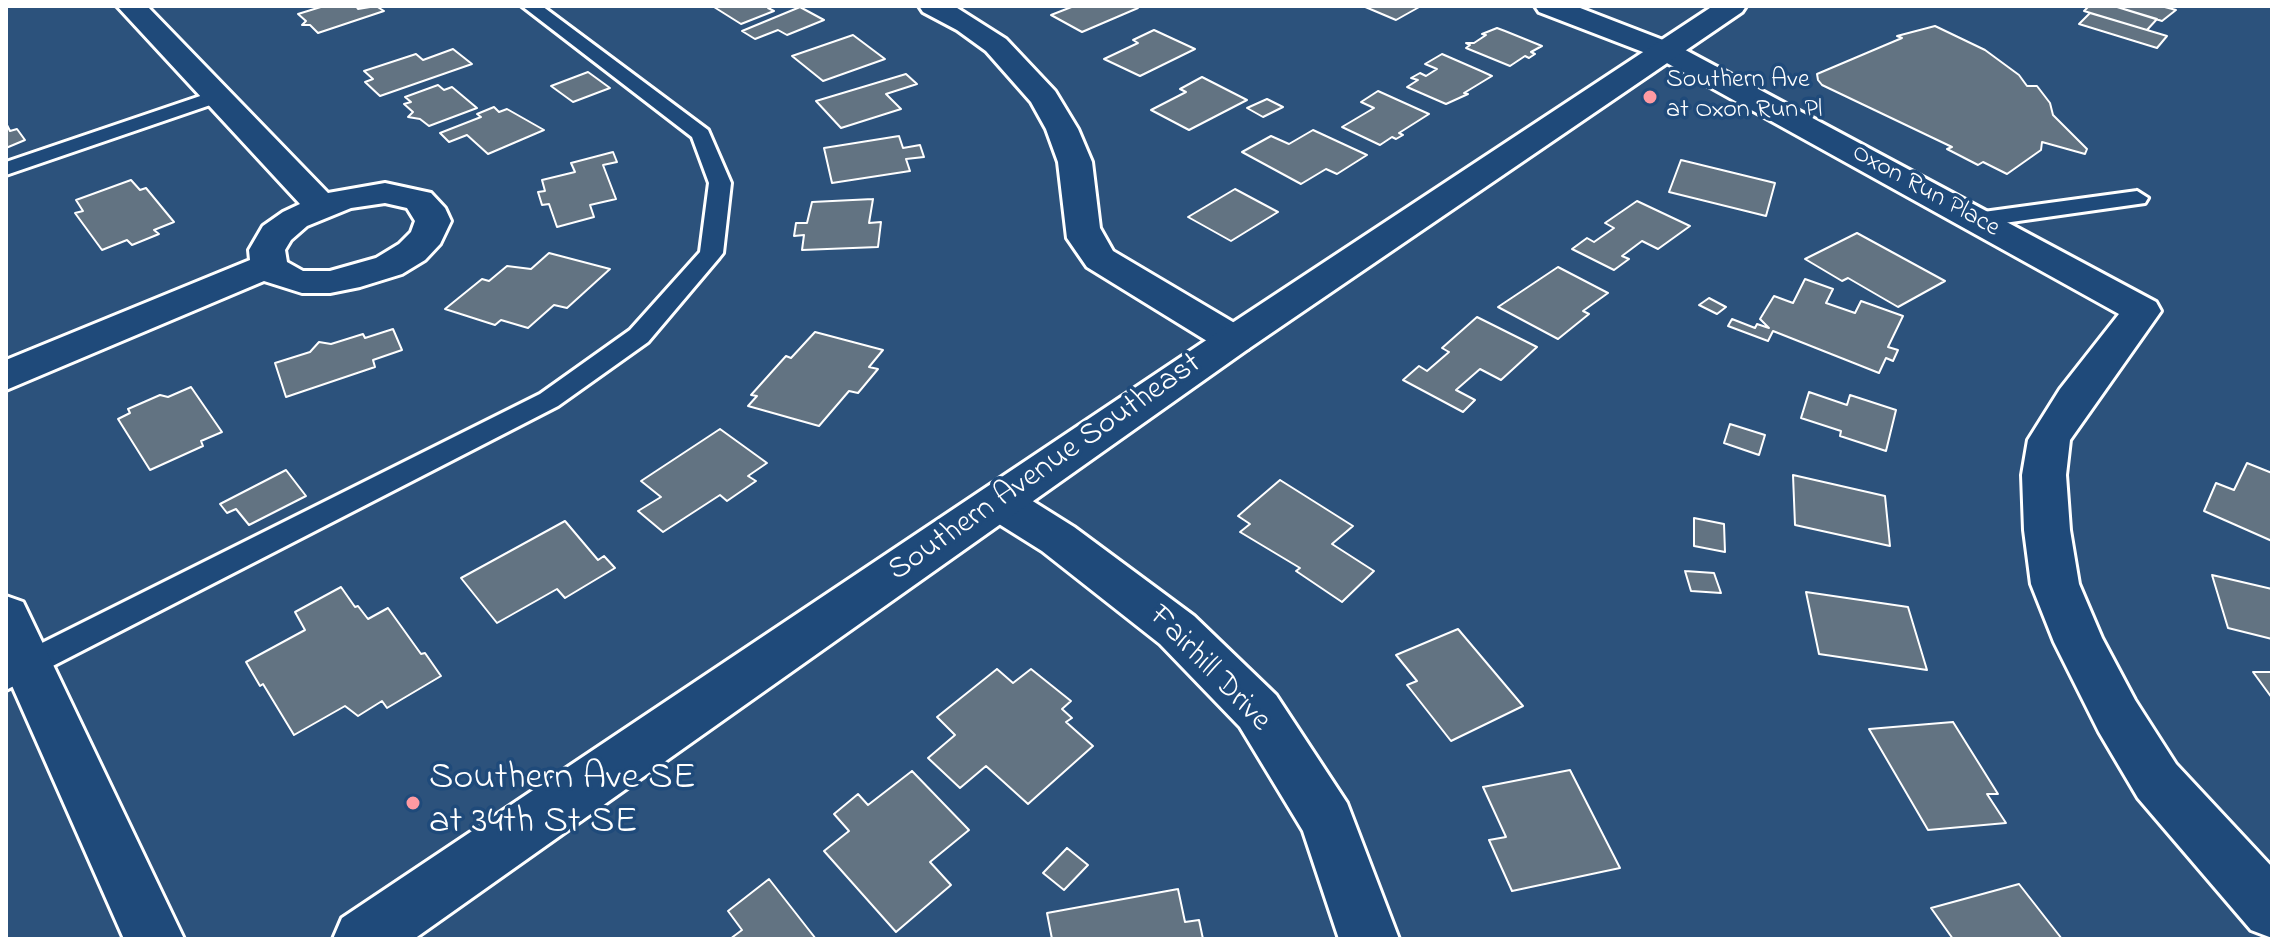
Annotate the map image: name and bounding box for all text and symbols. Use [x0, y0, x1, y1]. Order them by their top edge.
place label: Southern Ave at Oxon Run Pl [1666, 66, 1822, 128]
marker: Southern Ave at Oxon Run Pl [1641, 88, 1659, 106]
street label: Oxon Run Place [1846, 139, 2004, 245]
street label: Southern Avenue Southeast [882, 346, 1210, 592]
street label: Fairhill Drive [1139, 599, 1277, 741]
place label: Southern Ave SE at 34th St SE [429, 758, 696, 848]
marker: Southern Ave SE at 34th St SE [404, 794, 422, 812]

